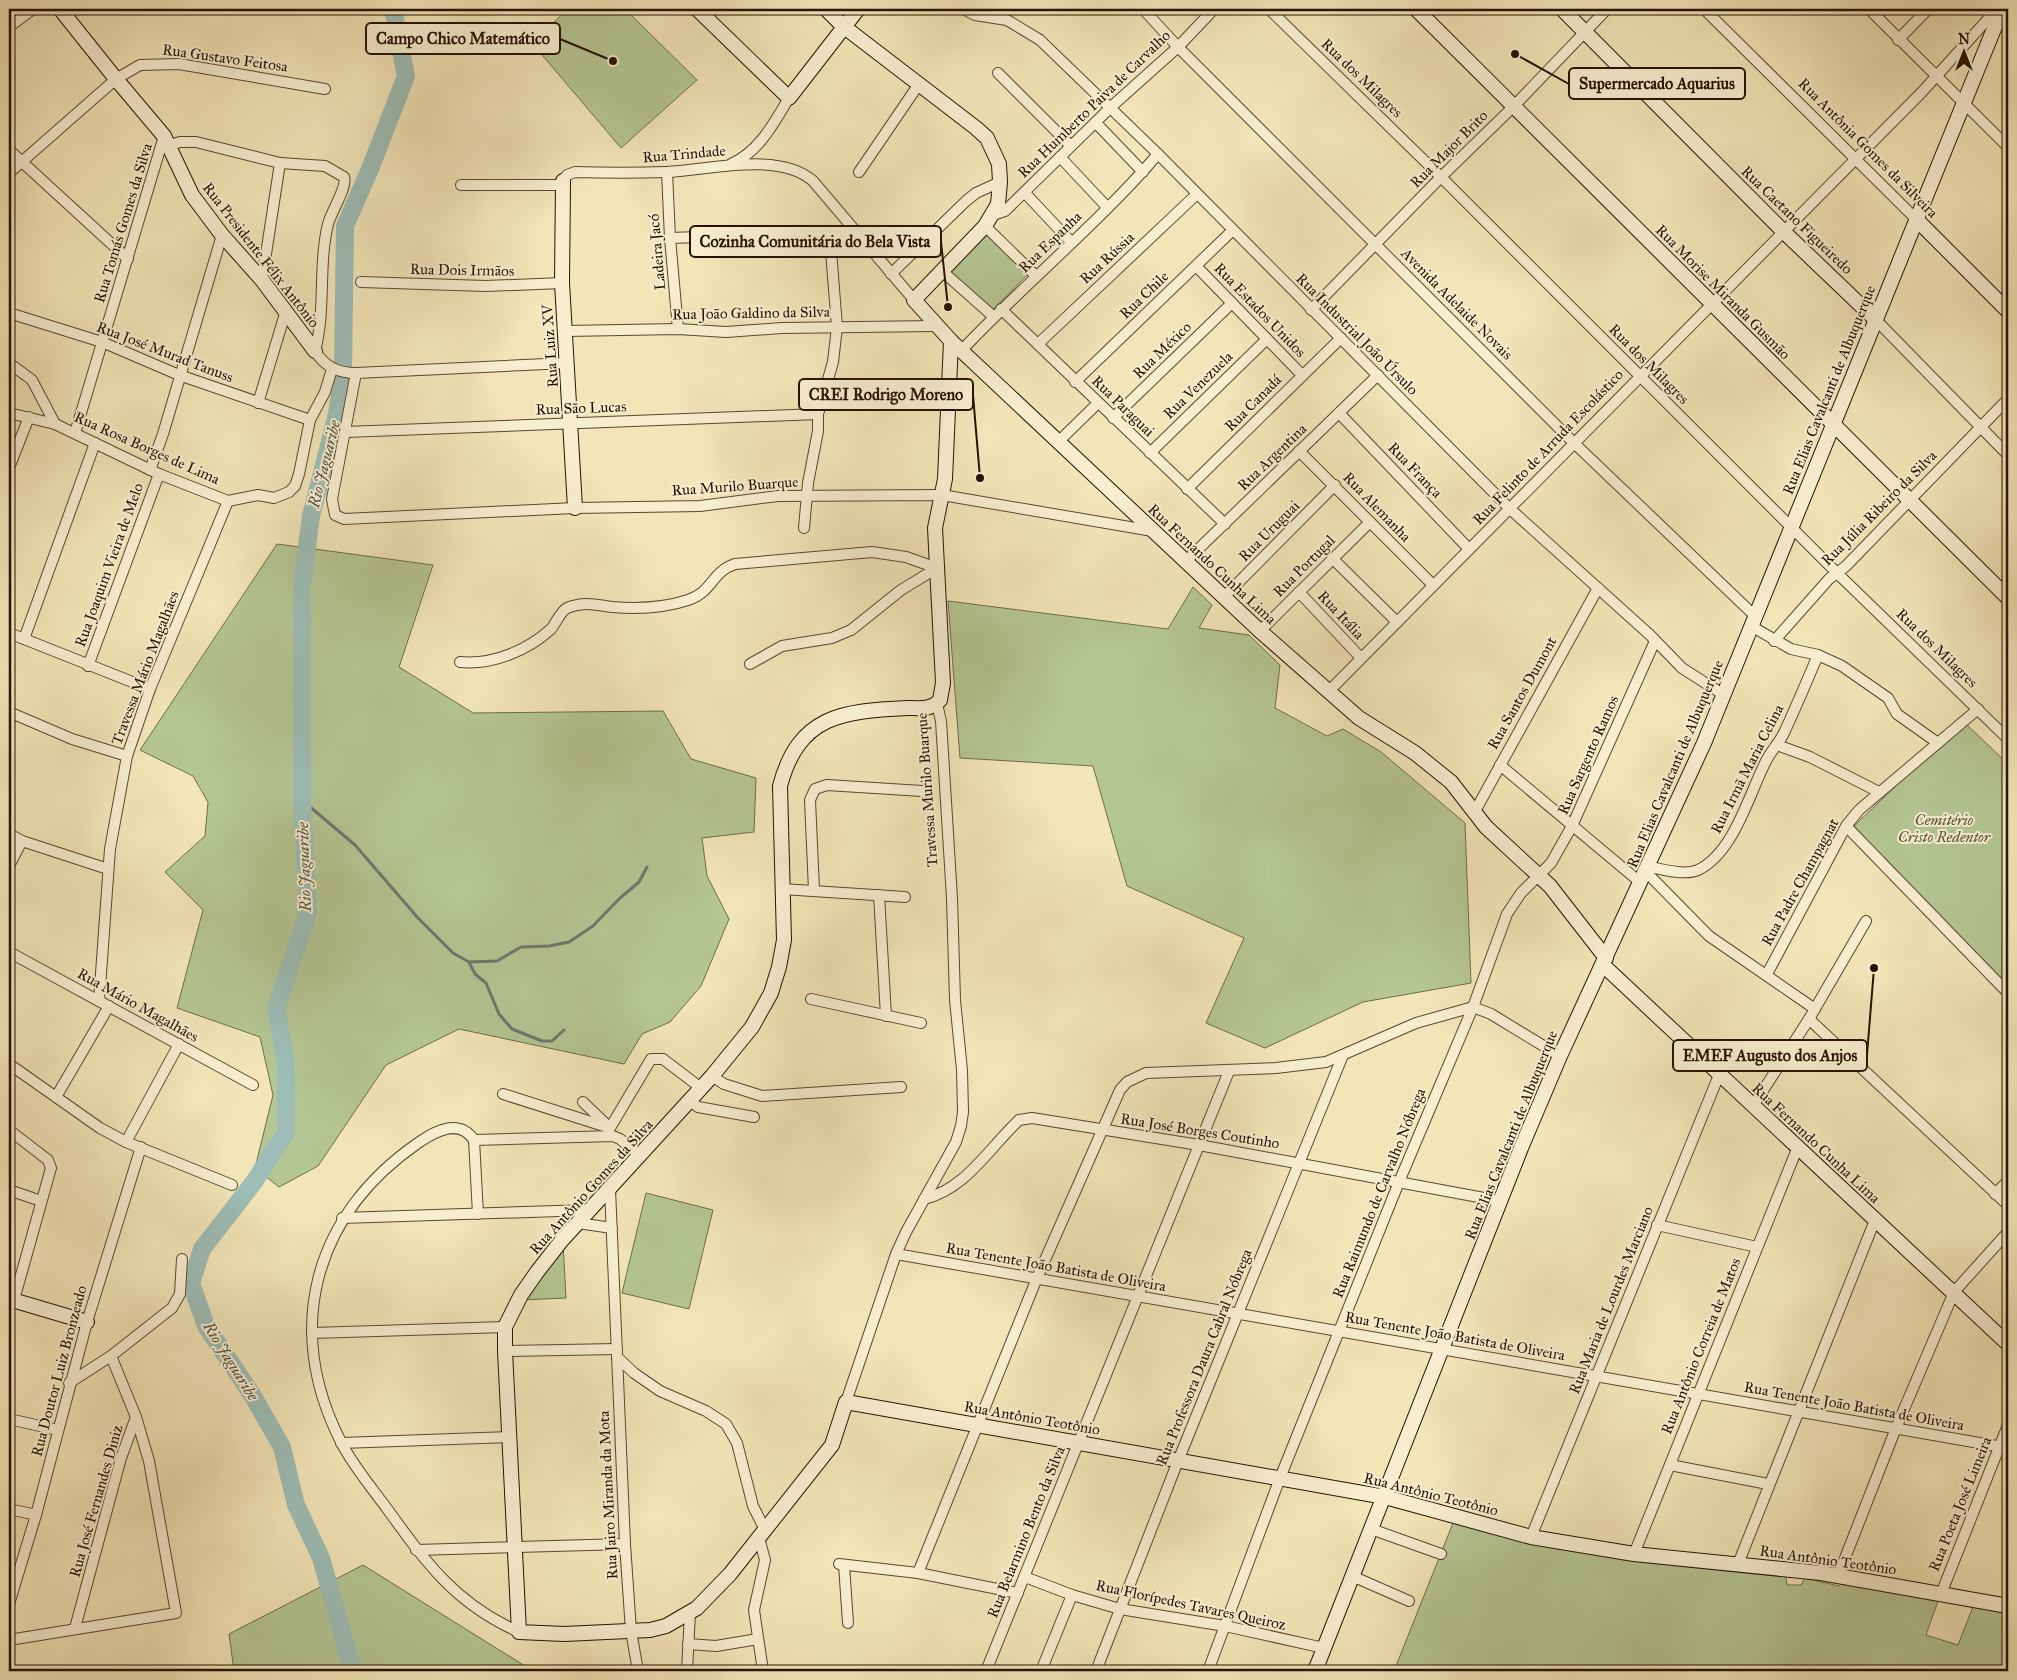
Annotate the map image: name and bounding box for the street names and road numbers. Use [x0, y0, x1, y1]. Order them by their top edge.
street label: Rua Humberto Paiva de Carvalho [1014, 26, 1174, 182]
street label: Rua dos Milagres [1318, 35, 1406, 121]
street label: Rua Gustavo Feitosa [161, 40, 290, 76]
street label: Rua Antônia Gomes da Silveira [1794, 74, 1942, 222]
street label: Rua Major Brito [1406, 106, 1492, 192]
street label: Rua Tomás Gomes da Silva [90, 141, 156, 305]
street label: Rua Trindade [642, 141, 726, 167]
street label: Rua Caetano Figueiredo [1738, 162, 1857, 278]
street label: Rua Presidente Félix Antônio [199, 179, 323, 331]
street label: Rua Espanha [1015, 207, 1086, 277]
street label: Ladeira Jacó [645, 213, 670, 291]
street label: Rua Morise Miranda Gusmão [1652, 221, 1794, 363]
street label: Rua Rússia [1076, 228, 1138, 288]
street label: Avenida Adelaide Novais [1397, 244, 1517, 364]
street label: Rua Estados Unidos [1210, 259, 1310, 361]
street label: Rua Dois Irmãos [410, 260, 514, 280]
street label: Rua Chile [1116, 267, 1172, 323]
street label: Rua Industrial João Úrsulo [1292, 269, 1423, 400]
street label: Rua Elias Cavalcanti de Albuquerque [1779, 283, 1880, 498]
street label: Rua Luiz XV [538, 303, 562, 388]
street label: Rua João Galdino da Silva [672, 303, 831, 324]
street label: Rua José Murad Tanuss [94, 318, 236, 387]
street label: Rua México [1129, 318, 1195, 382]
street label: Rua dos Milagres [1605, 320, 1693, 408]
street label: Rua Venezuela [1160, 347, 1237, 423]
street label: Rua Felinto de Arruda Escolástico [1469, 365, 1627, 528]
street label: Rua Canadá [1221, 370, 1286, 435]
street label: Rua Paraguai [1088, 372, 1158, 440]
street label: Rua São Lucas [535, 397, 627, 419]
street label: Rua Rosa Borges de Lima [71, 408, 223, 488]
street label: Rua Argentina [1234, 419, 1311, 494]
street label: Rua França [1384, 439, 1446, 502]
street label: Rua Júlia Ribeiro da Silva [1818, 446, 1941, 570]
street label: Rua Alemanha [1339, 468, 1415, 546]
street label: Rua Murilo Buarque [671, 473, 799, 500]
street label: Rua Joaquim Vieira de Melo [71, 480, 148, 650]
street label: Rua Uruguai [1235, 497, 1303, 565]
street label: Rua Fernando Cunha Lima [1144, 500, 1280, 629]
street label: Rua Portugal [1269, 531, 1339, 601]
street label: Rua Itália [1314, 587, 1369, 644]
street label: Travessa Mário Magalhães [107, 588, 183, 748]
street label: Rua dos Milagres [1893, 605, 1981, 691]
street label: Rua Santos Dumont [1484, 633, 1561, 753]
street label: Rua Elias Cavalcanti de Albuquerque [1623, 657, 1728, 871]
street label: Rua Sargento Ramos [1554, 693, 1622, 817]
street label: Rua Irmã Maria Celina [1707, 701, 1788, 837]
street label: Travessa Murilo Buarque [913, 712, 942, 868]
street label: Rua Padre Champagnat [1757, 814, 1843, 949]
street label: Rua Mário Magalhães [74, 964, 202, 1046]
street label: Rua Elias Cavalcanti de Albuquerque [1461, 1028, 1562, 1243]
street label: Rua Fernando Cunha Lima [1748, 1079, 1884, 1208]
street label: Rua Raimundo de Carvalho Nóbrega [1329, 1085, 1430, 1301]
street label: Rua José Borges Coutinho [1119, 1110, 1281, 1154]
street label: Rua Antônio Gomes da Silva [526, 1115, 657, 1258]
street label: Rua Maria de Lourdes Marciano [1565, 1203, 1657, 1396]
street label: Rua Tenente João Batista de Oliveira [944, 1239, 1168, 1296]
street label: Rua Professora Daura Cabral Nóbrega [1152, 1246, 1256, 1468]
street label: Rua Antônio Correia de Matos [1657, 1255, 1745, 1437]
street label: Rua Doutor Luiz Bronzeado [27, 1283, 91, 1459]
street label: Rua Tenente João Batista de Oliveira [1343, 1308, 1567, 1365]
street label: Rua Tenente João Batista de Oliveira [1742, 1378, 1966, 1435]
street label: Rua Antônio Teotônio [962, 1397, 1102, 1439]
street label: Rua Jairo Miranda da Mota [595, 1409, 622, 1580]
street label: Rua José Fernandes Diniz [66, 1423, 127, 1580]
street label: Rua Poeta José Limeira [1925, 1434, 1996, 1574]
street label: Rua Belarmino Bento da Silva [983, 1443, 1069, 1620]
street label: Rua Antônio Teotônio [1362, 1469, 1500, 1520]
street label: Rua Antônio Teotônio [1758, 1541, 1898, 1579]
street label: Rua Florípedes Tavares Queiroz [1094, 1576, 1288, 1634]

